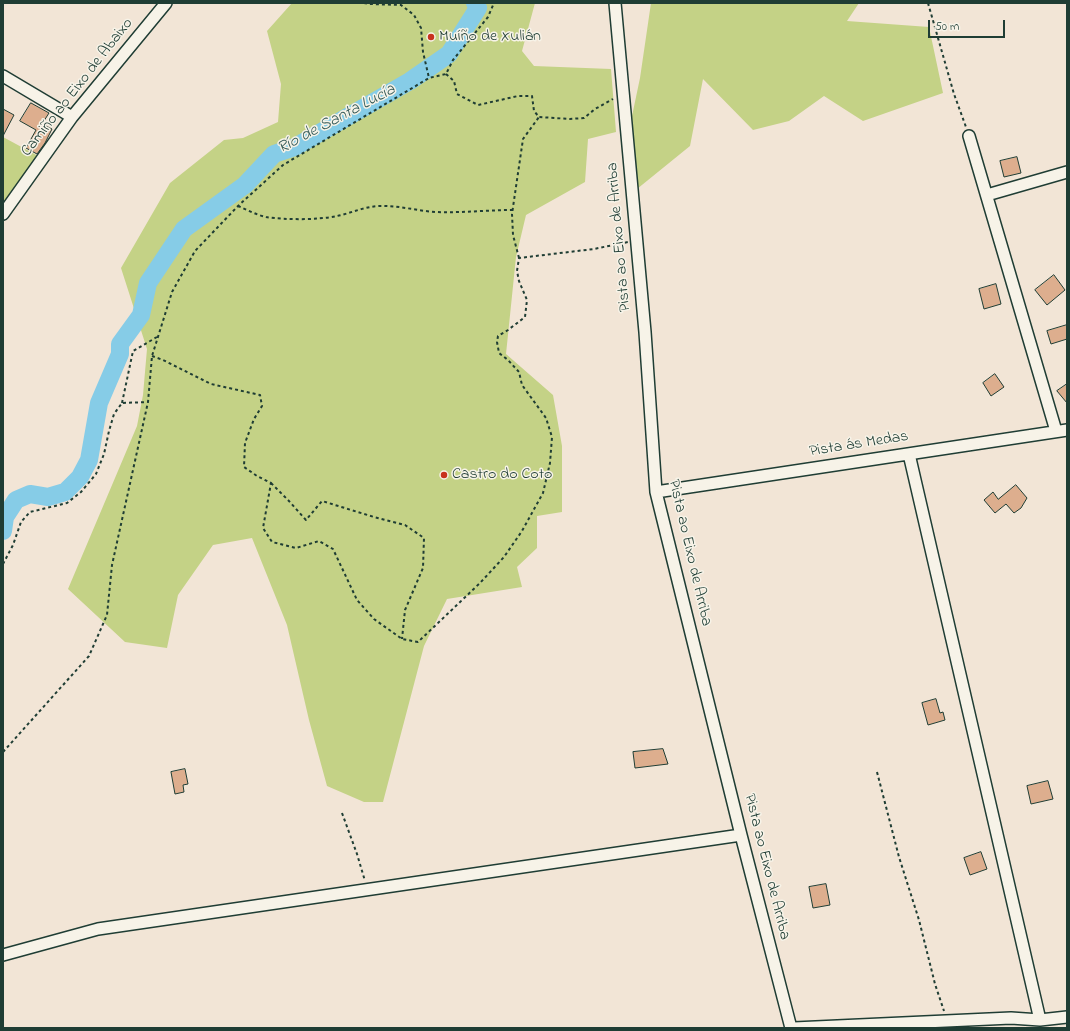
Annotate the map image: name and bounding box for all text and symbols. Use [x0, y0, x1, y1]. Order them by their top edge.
scale bar [930, 12, 1007, 38]
street label: Camiño ao Eixo de Abaixo [18, 15, 138, 161]
text: 50 m [935, 18, 959, 36]
place label: Muíño de Xulián [439, 27, 541, 47]
marker: Muíño de Xulián [426, 32, 436, 42]
water label: Río de Santa Lucía [275, 80, 399, 160]
street label: Pista ao Eixo de Arriba [604, 162, 636, 312]
street label: Pista ás Medas [808, 428, 910, 462]
place label: Castro do Coto [452, 465, 552, 485]
marker: Castro do Coto [439, 470, 449, 480]
street label: Pista ao Eixo de Arriba [663, 478, 715, 628]
street label: Pista ao Eixo de Arriba [739, 792, 793, 942]

